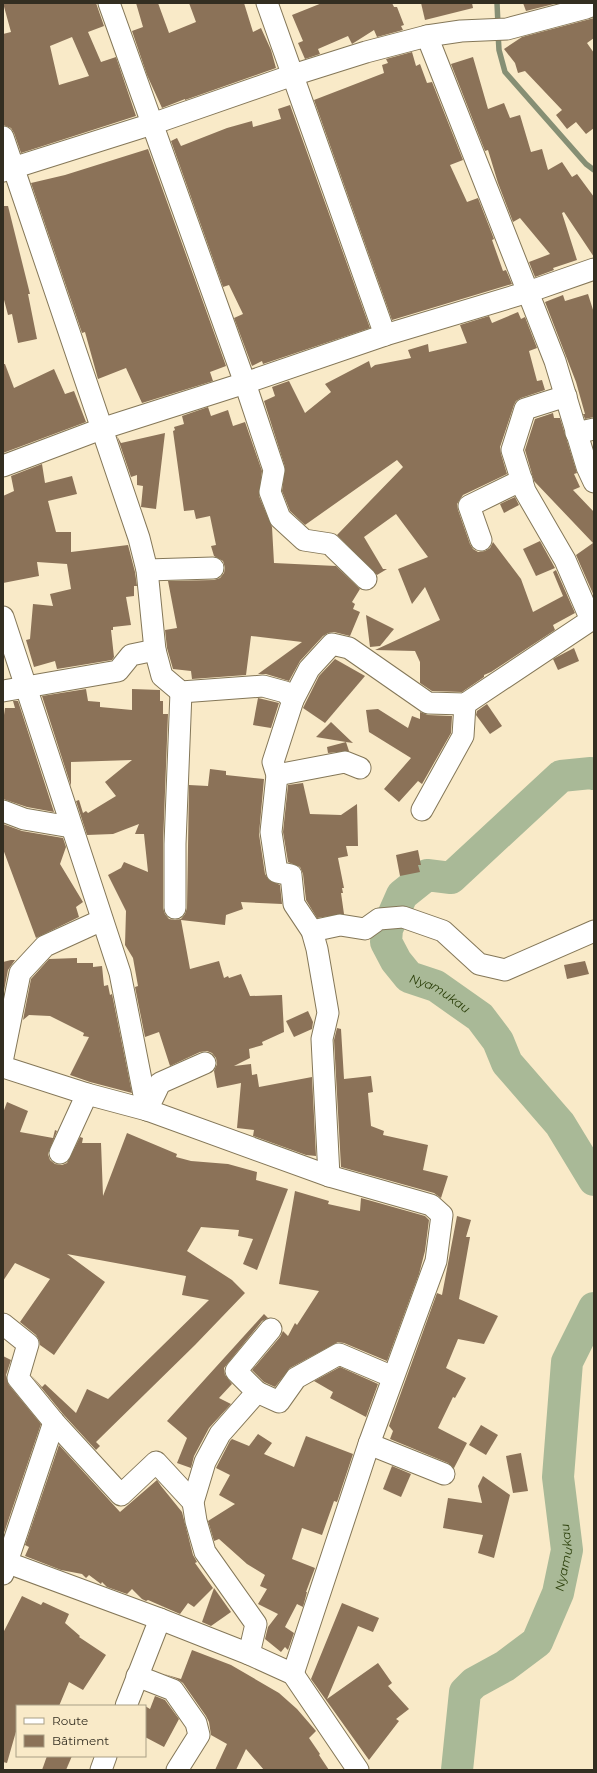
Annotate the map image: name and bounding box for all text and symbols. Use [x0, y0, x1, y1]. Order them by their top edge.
water label: Nyamukau [408, 970, 474, 1016]
water label: Nyamukau [551, 1523, 575, 1592]
legend [16, 1705, 146, 1757]
text: Route [52, 1713, 88, 1728]
text: Bâtiment [52, 1733, 109, 1748]

